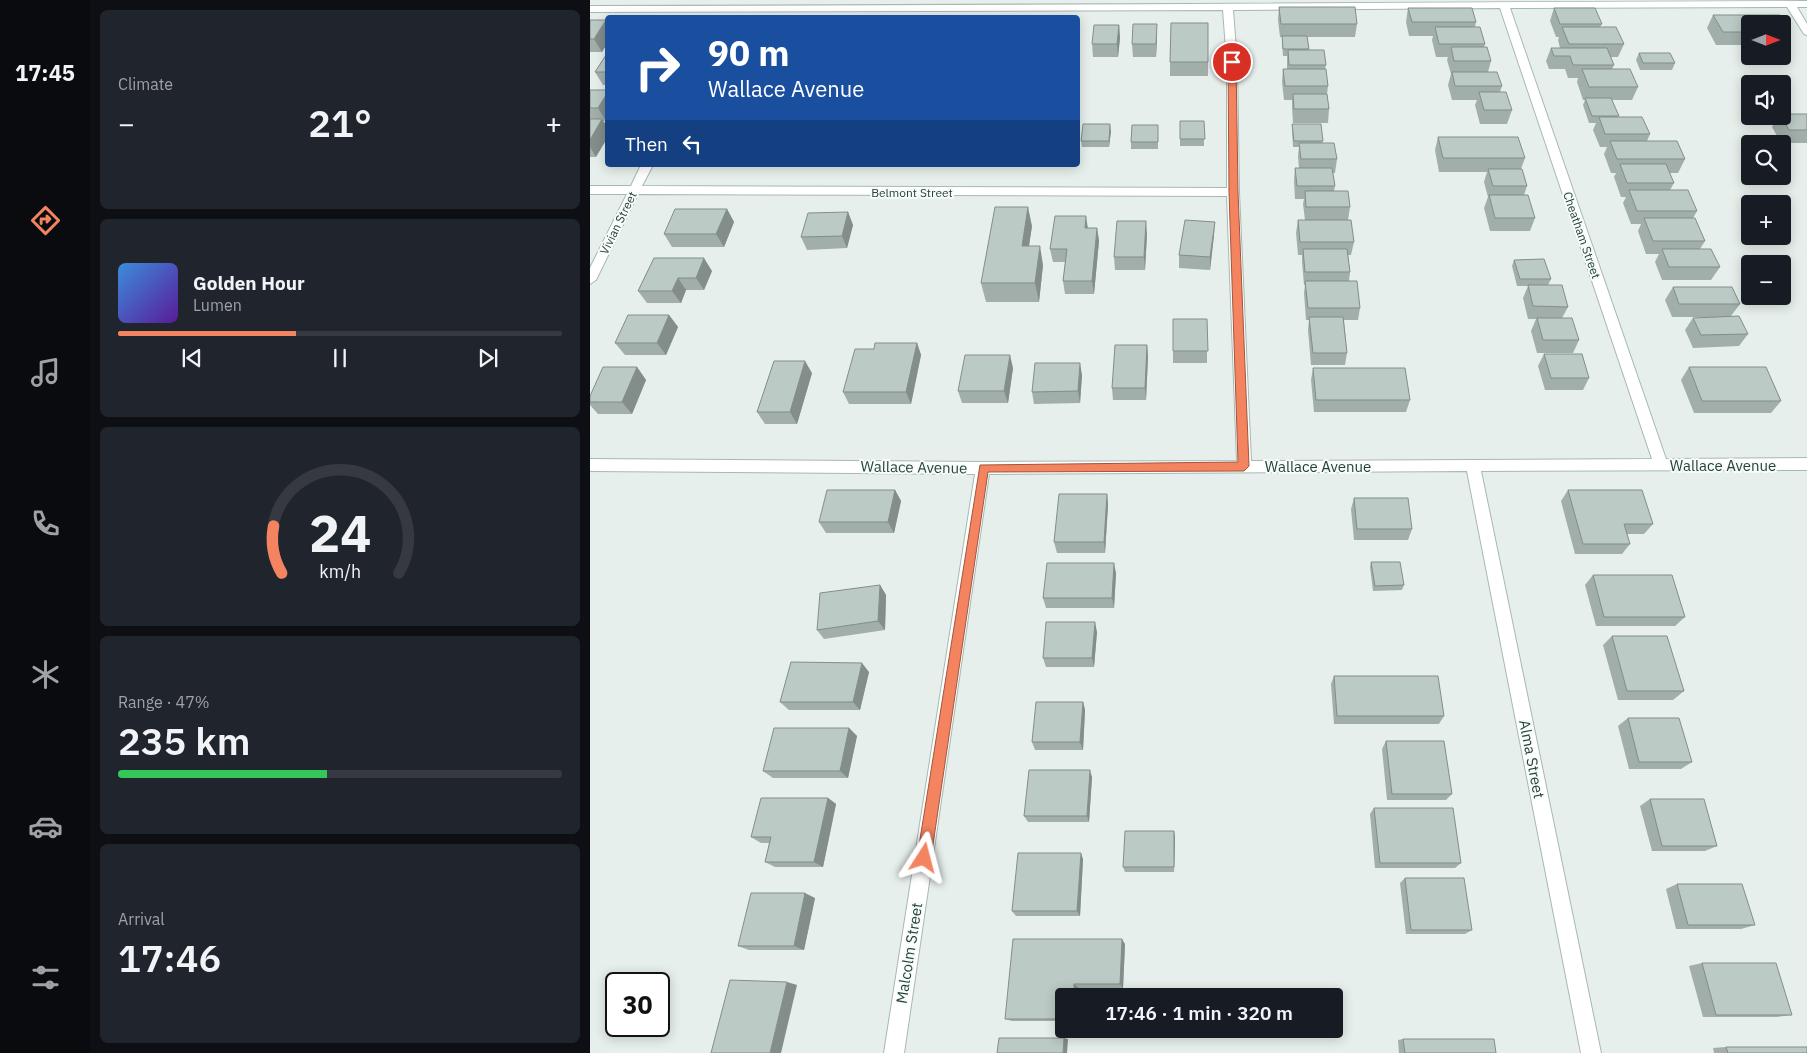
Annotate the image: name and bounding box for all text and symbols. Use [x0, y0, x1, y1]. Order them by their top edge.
north arrow [1741, 15, 1791, 65]
map controls [1741, 15, 1791, 305]
text: 90 m [708, 30, 790, 76]
icon: right [625, 35, 690, 100]
pin [1211, 41, 1253, 83]
icon: arrive [1218, 48, 1246, 76]
text: 17:45 [15, 58, 75, 87]
text: Climate [118, 74, 173, 94]
text: Wallace Avenue [708, 74, 864, 103]
button: sound [1741, 75, 1791, 125]
text: 21° [308, 98, 372, 147]
text: − [118, 105, 135, 142]
text: + [545, 105, 562, 142]
icon: left [678, 130, 706, 158]
text: Then [625, 132, 668, 156]
button: search [1741, 135, 1791, 185]
street label: Belmont Street [871, 185, 953, 200]
street label: Vivian Street [596, 189, 640, 257]
street label: Cheatham Street [1560, 190, 1604, 280]
button: + [1741, 195, 1791, 245]
icon: directions [28, 203, 63, 238]
button: − [1741, 255, 1791, 305]
text: Golden Hour [193, 271, 305, 295]
text: Lumen [193, 295, 242, 315]
icon: previous [178, 344, 206, 372]
icon: pause [326, 344, 354, 372]
icon: next [474, 344, 502, 372]
icon: music [28, 355, 63, 390]
street label: Wallace Avenue [1670, 456, 1776, 475]
street label: Wallace Avenue [861, 457, 967, 477]
street label: Wallace Avenue [1265, 457, 1371, 476]
text: 24 [309, 499, 371, 566]
icon: phone [28, 506, 63, 541]
text: km/h [319, 560, 361, 583]
icon: climate [28, 657, 63, 692]
text: Range · 47% [118, 692, 210, 712]
text: 235 km [118, 716, 250, 765]
street label: Alma Street [1515, 718, 1549, 800]
icon: car [28, 809, 63, 844]
position arrow [897, 831, 949, 883]
street label: Malcolm Street [892, 901, 926, 1005]
text: Arrival [118, 909, 165, 929]
text: 17:46 [118, 933, 221, 982]
icon: filters [28, 960, 63, 995]
speed limit sign: 30 [605, 972, 670, 1037]
text: 17:46 · 1 min · 320 m [1105, 1001, 1293, 1025]

